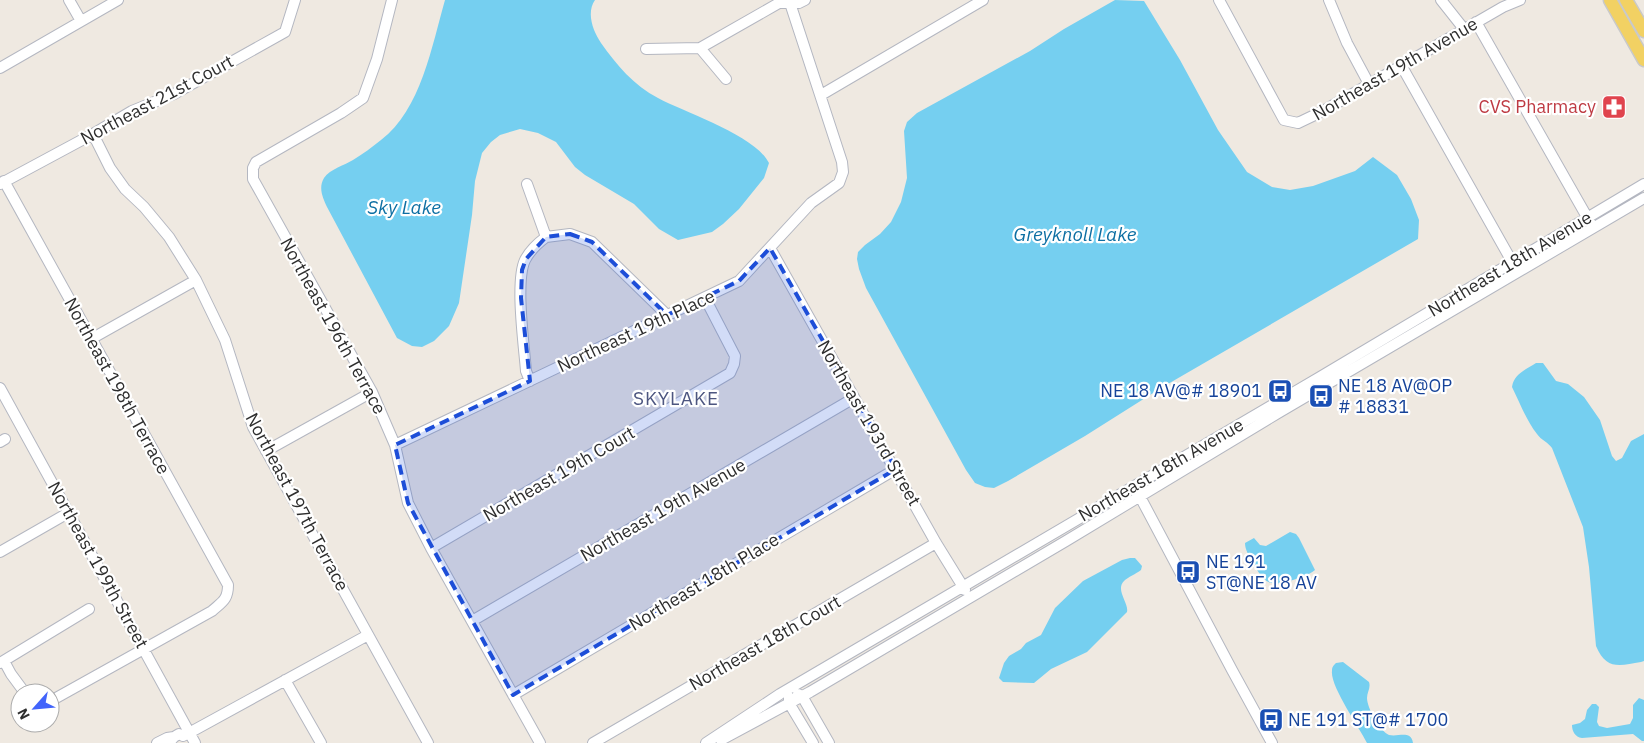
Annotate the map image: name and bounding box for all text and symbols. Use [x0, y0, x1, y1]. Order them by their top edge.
street label: Northeast 19th Avenue [1308, 12, 1482, 125]
street label: Northeast 21st Court [76, 49, 237, 150]
pharmacy icon: CVS Pharmacy [1601, 94, 1627, 120]
place label: CVS Pharmacy [1479, 95, 1596, 118]
water label: Sky Lake [367, 195, 441, 219]
street label: Northeast 18th Avenue [1424, 205, 1596, 322]
water label: Greyknoll Lake [1014, 222, 1137, 246]
street label: Northeast 196th Terrace [275, 233, 392, 418]
street label: Northeast 19th Place [553, 284, 718, 377]
street label: Northeast 198th Terrace [59, 293, 176, 478]
street label: Northeast 193rd Street [813, 336, 926, 510]
place label: NE 18 AV@OP # 18831 [1338, 374, 1452, 418]
bus stop icon: NE 18 AV@# 18901 [1267, 378, 1293, 404]
place label: NE 18 AV@# 18901 [1100, 379, 1262, 402]
bus stop icon: NE 18 AV@OP # 18831 [1308, 383, 1334, 409]
district label: SKYLAKE [633, 386, 719, 410]
street label: Northeast 197th Terrace [241, 409, 354, 595]
street label: Northeast 18th Avenue [1074, 413, 1248, 526]
street label: Northeast 19th Court [479, 421, 639, 526]
street label: Northeast 19th Avenue [576, 453, 750, 566]
street label: Northeast 199th Street [43, 477, 154, 652]
street label: Northeast 18th Place [624, 528, 783, 636]
place label: NE 191 ST@NE 18 AV [1206, 550, 1317, 594]
bus stop icon: NE 191 ST@NE 18 AV [1175, 559, 1201, 585]
street label: Northeast 18th Court [685, 590, 845, 695]
north arrow [10, 683, 60, 733]
text: N [13, 705, 34, 723]
bus stop icon: NE 191 ST@# 1700 [1258, 707, 1284, 733]
place label: NE 191 ST@# 1700 [1288, 708, 1448, 731]

